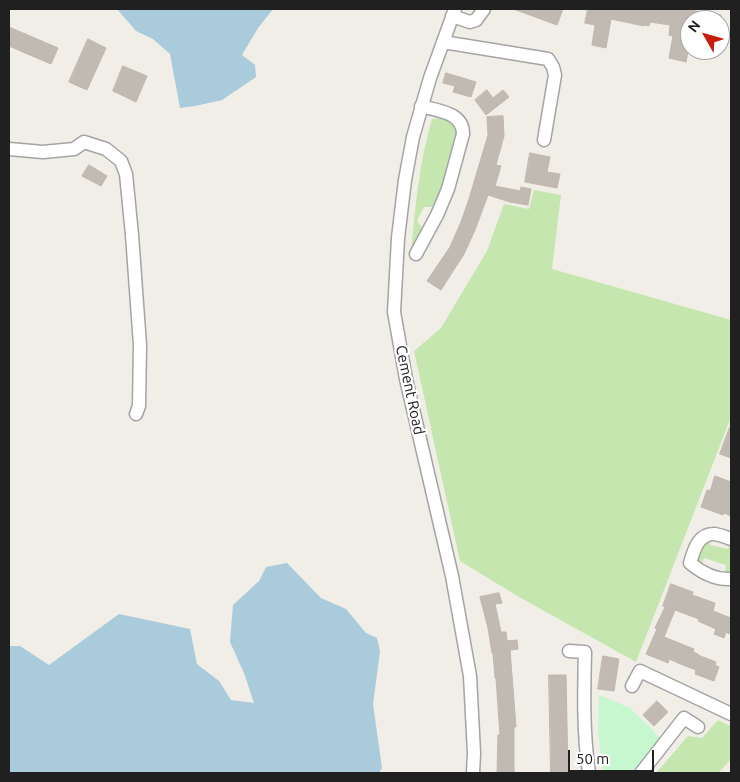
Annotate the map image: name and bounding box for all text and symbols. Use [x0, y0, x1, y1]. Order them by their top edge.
north arrow [680, 10, 730, 60]
text: N [684, 17, 703, 35]
street label: Cement Road [392, 344, 428, 436]
scale bar [570, 740, 656, 772]
text: 50 m [576, 750, 609, 767]

